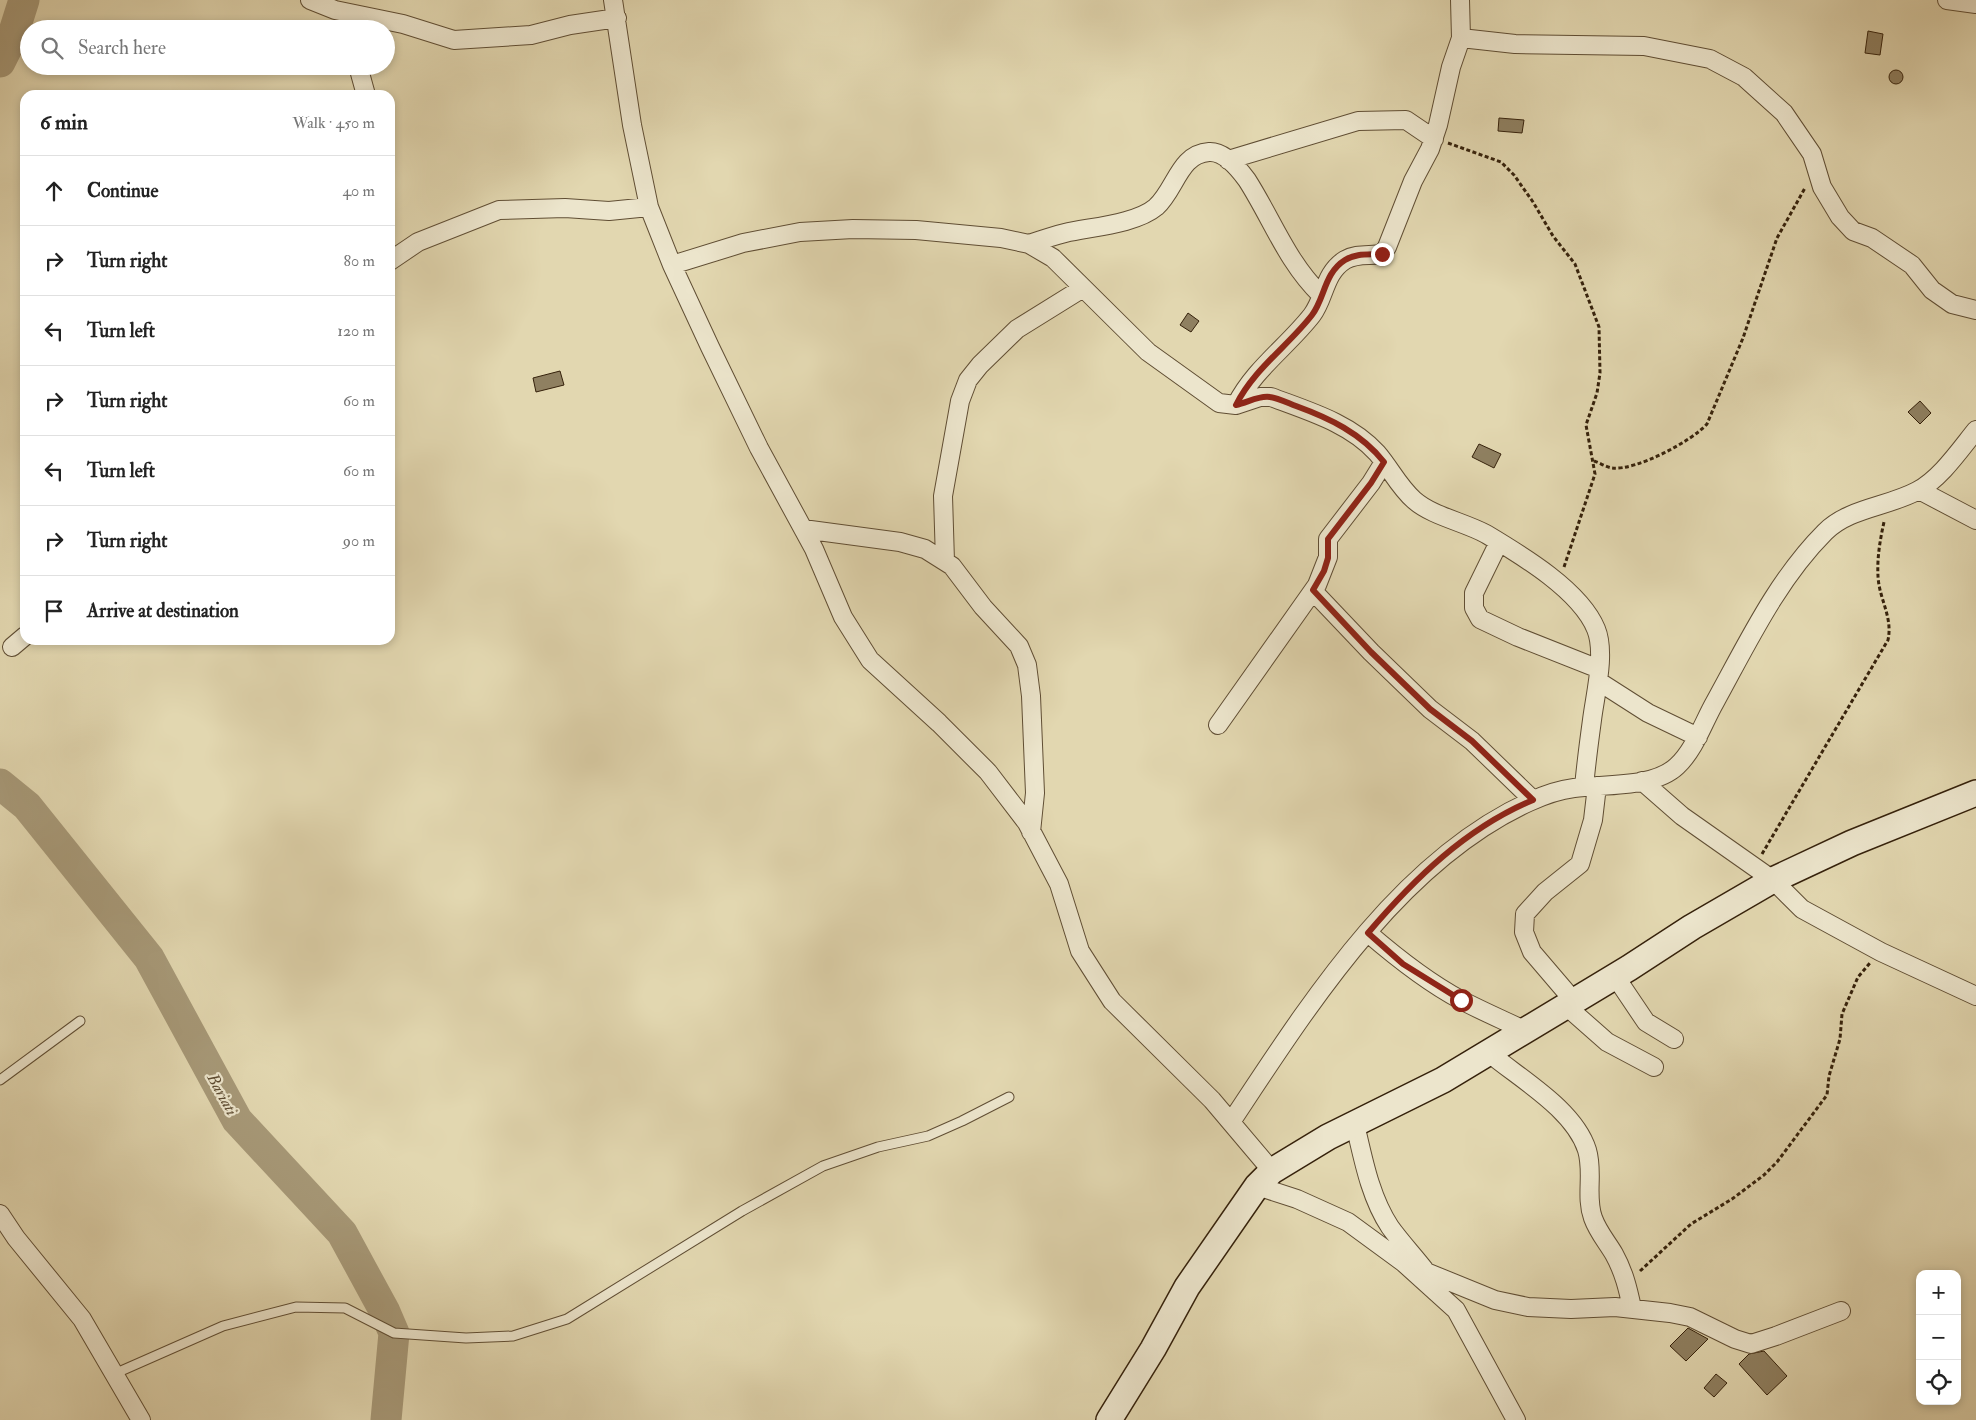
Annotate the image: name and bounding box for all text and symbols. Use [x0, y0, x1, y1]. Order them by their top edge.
search box [20, 20, 395, 75]
icon: search [38, 34, 66, 62]
text: Search here [78, 36, 166, 60]
text: 6 min [40, 109, 88, 136]
text: Walk · 450 m [292, 113, 375, 133]
icon: ahead [40, 177, 68, 205]
text: Continue [87, 179, 158, 203]
text: 40 m [342, 181, 375, 201]
route end [1371, 243, 1394, 266]
icon: right [40, 247, 68, 275]
text: Turn right [87, 249, 167, 273]
text: 80 m [344, 251, 375, 271]
icon: left [40, 317, 68, 345]
text: Turn left [87, 319, 155, 343]
text: 120 m [337, 321, 375, 341]
icon: right [40, 387, 68, 415]
text: Turn right [87, 389, 167, 413]
text: 60 m [343, 391, 375, 411]
icon: left [40, 457, 68, 485]
text: Turn left [87, 459, 155, 483]
text: 60 m [343, 461, 375, 481]
icon: right [40, 527, 68, 555]
text: Turn right [87, 529, 167, 553]
text: 90 m [343, 531, 375, 551]
icon: arrive [40, 597, 68, 625]
text: Arrive at destination [87, 599, 239, 623]
route start [1450, 989, 1473, 1012]
water label: Bariati [202, 1069, 242, 1119]
map controls [1916, 1270, 1961, 1405]
button: + [1916, 1270, 1961, 1315]
button: − [1916, 1315, 1961, 1360]
button: locate [1916, 1360, 1961, 1405]

